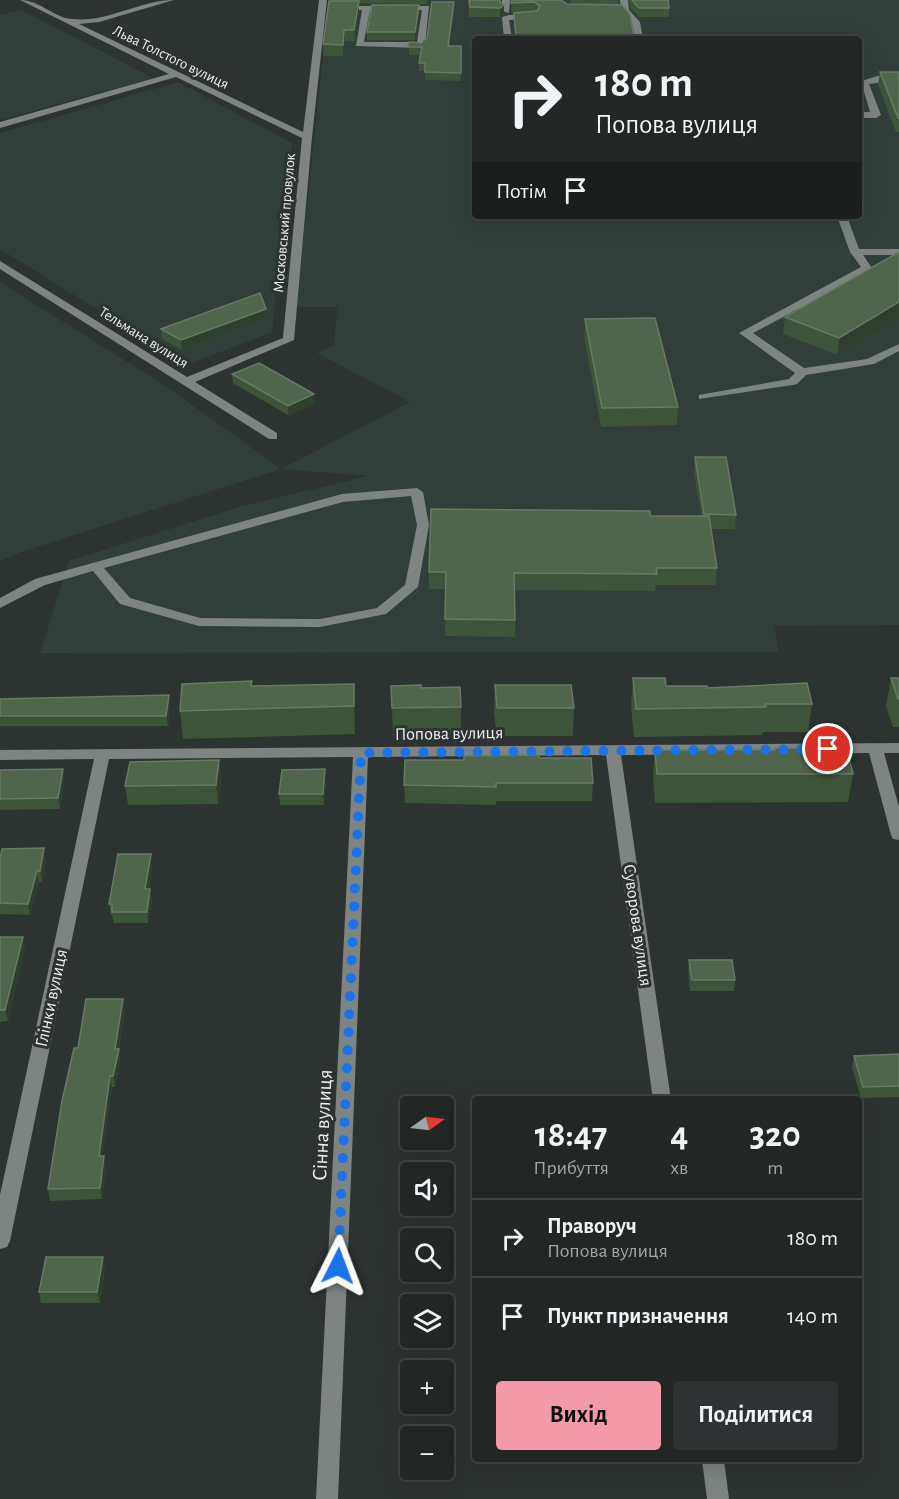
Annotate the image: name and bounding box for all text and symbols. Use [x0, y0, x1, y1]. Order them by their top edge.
street label: Льва Толстого вулиця [110, 23, 231, 92]
icon: right [496, 60, 574, 138]
text: 180 m [595, 62, 693, 104]
text: Попова вулиця [595, 111, 758, 138]
street label: Московський провулок [271, 153, 298, 293]
icon: arrive [559, 174, 592, 207]
text: Потім [496, 180, 547, 202]
street label: Тельмана вулиця [97, 304, 191, 371]
pin [802, 723, 853, 774]
street label: Попова вулиця [395, 724, 504, 744]
icon: arrive [811, 732, 844, 765]
street label: Суворова вулиця [620, 863, 654, 987]
street label: Глінки вулиця [33, 948, 71, 1049]
street label: Сінна вулиця [309, 1069, 336, 1181]
north arrow [400, 1096, 454, 1150]
map controls [400, 1096, 454, 1480]
text: 18:47 [535, 1117, 607, 1153]
text: 4 [670, 1117, 688, 1153]
text: 320 [750, 1117, 801, 1153]
text: Прибуття [533, 1158, 609, 1178]
text: хв [670, 1158, 688, 1178]
text: m [767, 1158, 783, 1178]
button: sound [400, 1162, 454, 1216]
text: Праворуч [547, 1215, 637, 1237]
icon: right [496, 1222, 529, 1255]
text: 180 m [787, 1227, 838, 1249]
button: search [400, 1228, 454, 1282]
position arrow [306, 1234, 370, 1298]
text: Попова вулиця [547, 1241, 668, 1261]
button: layers [400, 1294, 454, 1348]
icon: arrive [496, 1300, 529, 1333]
text: Пункт призначення [547, 1305, 729, 1327]
text: 140 m [787, 1305, 838, 1327]
button: + [400, 1360, 454, 1414]
button: Вихід [496, 1381, 661, 1450]
button: Поділитися [673, 1381, 838, 1450]
button: − [400, 1426, 454, 1480]

